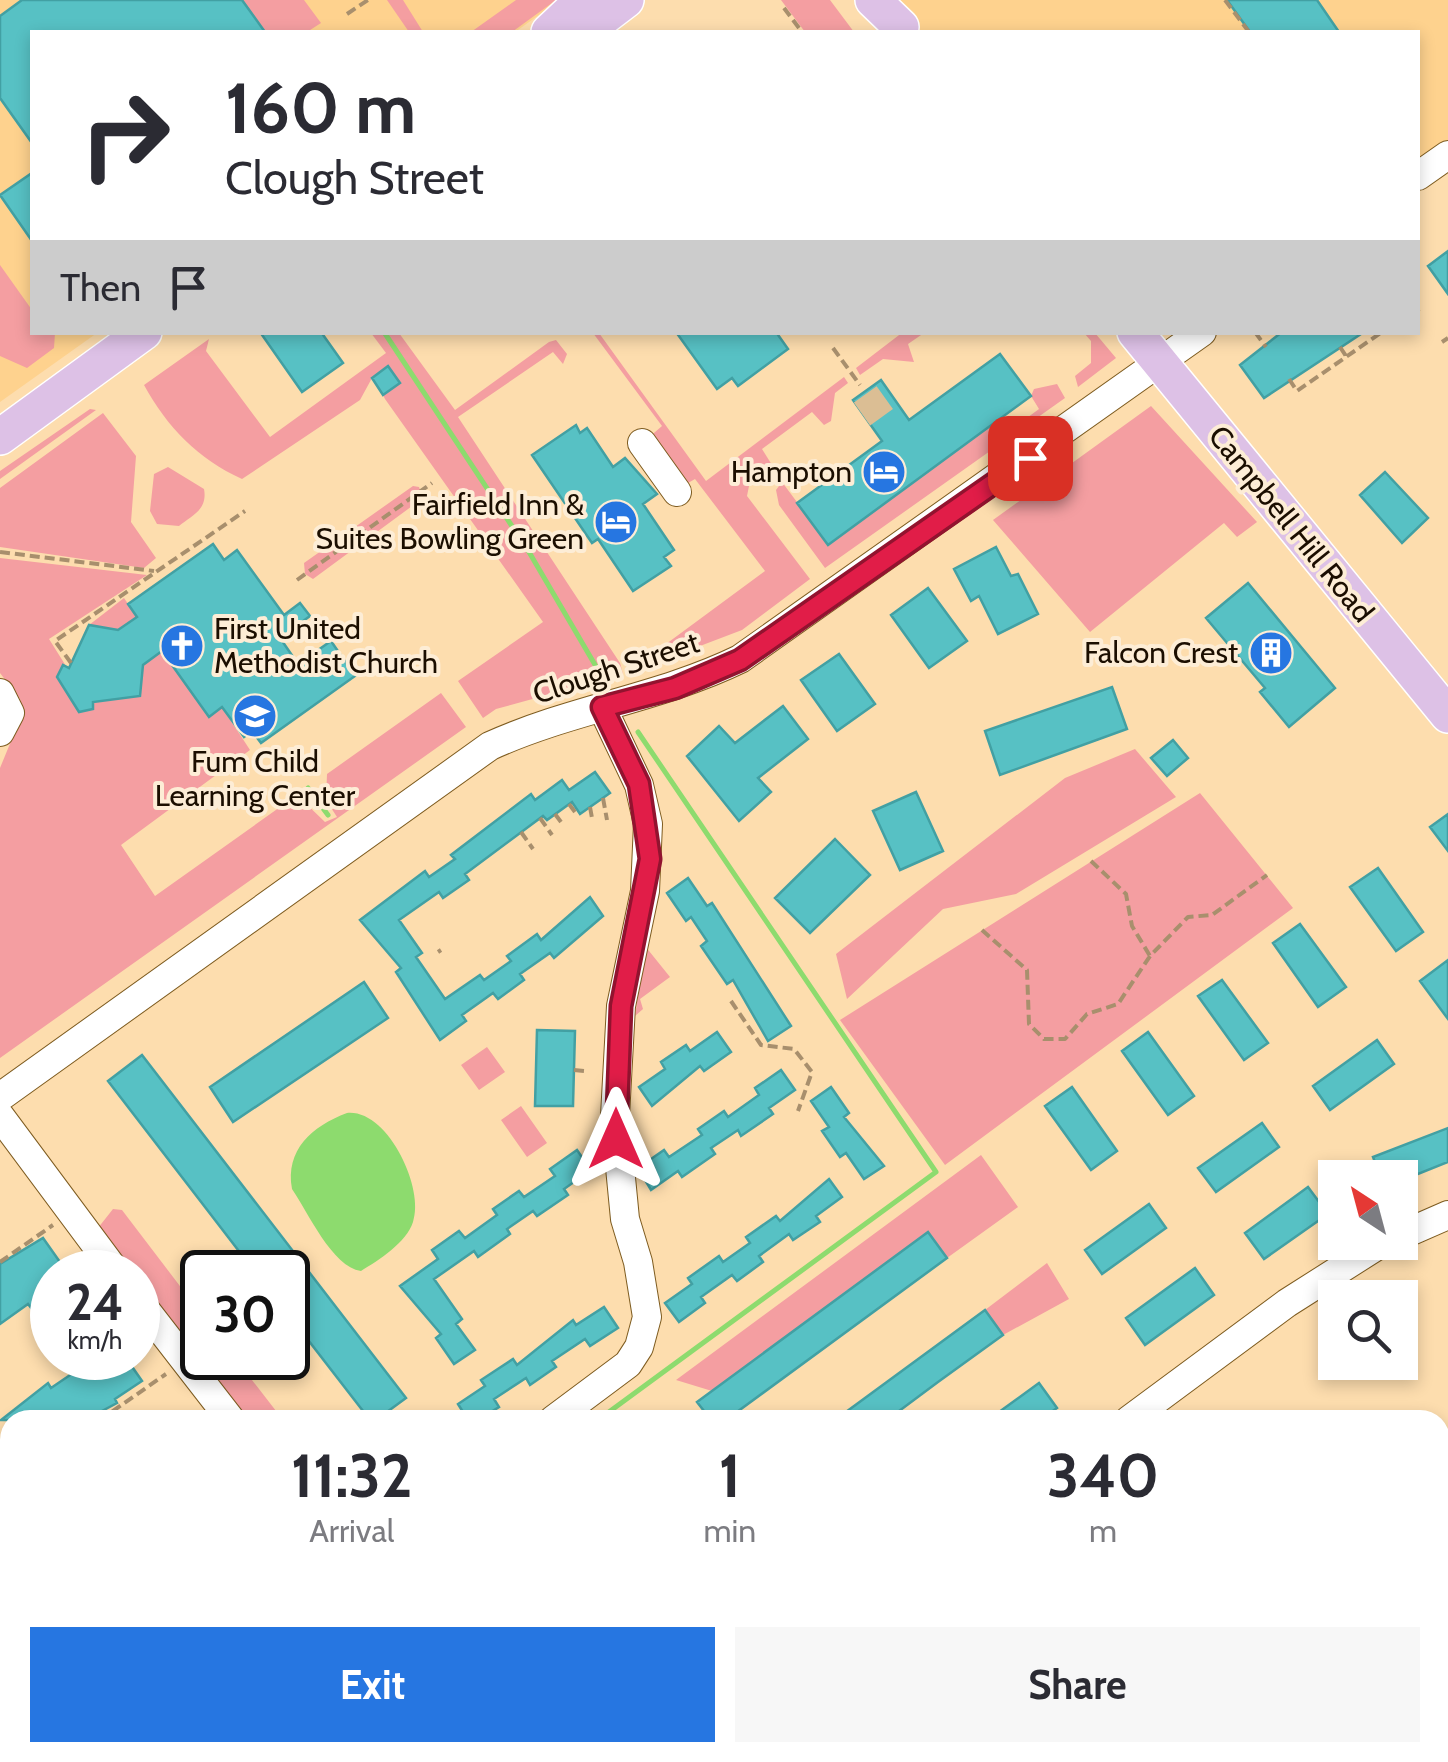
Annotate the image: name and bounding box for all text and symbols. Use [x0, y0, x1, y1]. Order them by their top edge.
text: 160 m [225, 65, 416, 151]
icon: right [60, 70, 190, 200]
text: Clough Street [225, 151, 484, 205]
icon: arrive [161, 260, 216, 315]
text: Then [60, 264, 141, 311]
pin [988, 416, 1073, 501]
street label: Campbell Hill Road [1201, 418, 1382, 629]
icon: arrive [1003, 431, 1058, 486]
hotel icon: Hampton [861, 449, 907, 495]
place label: Hampton [731, 453, 852, 490]
place label: Fairfield Inn & Suites Bowling Green [316, 486, 584, 557]
hotel icon: Fairfield Inn & Suites Bowling Green [593, 499, 639, 545]
place label: First United Methodist Church [214, 610, 438, 681]
church icon: First United Methodist Church [159, 623, 205, 669]
street label: Clough Street [528, 623, 704, 712]
building icon: Falcon Crest [1248, 630, 1294, 676]
place label: Falcon Crest [1084, 634, 1238, 671]
school or university icon: Fum Child Learning Center [232, 693, 278, 739]
place label: Fum Child Learning Center [155, 743, 356, 814]
position arrow [564, 1087, 668, 1191]
north arrow [1318, 1160, 1418, 1260]
map controls [1318, 1160, 1418, 1380]
speed limit sign: 30 [180, 1250, 310, 1380]
text: 24 [66, 1272, 124, 1333]
button: search [1318, 1280, 1418, 1380]
text: km/h [68, 1325, 122, 1355]
text: 11:32 [291, 1439, 413, 1512]
text: 1 [719, 1439, 741, 1512]
text: 340 [1047, 1439, 1159, 1512]
text: Arrival [309, 1511, 394, 1550]
text: min [703, 1511, 756, 1550]
text: m [1089, 1511, 1117, 1550]
button: Exit [30, 1627, 715, 1742]
button: Share [735, 1627, 1420, 1742]

